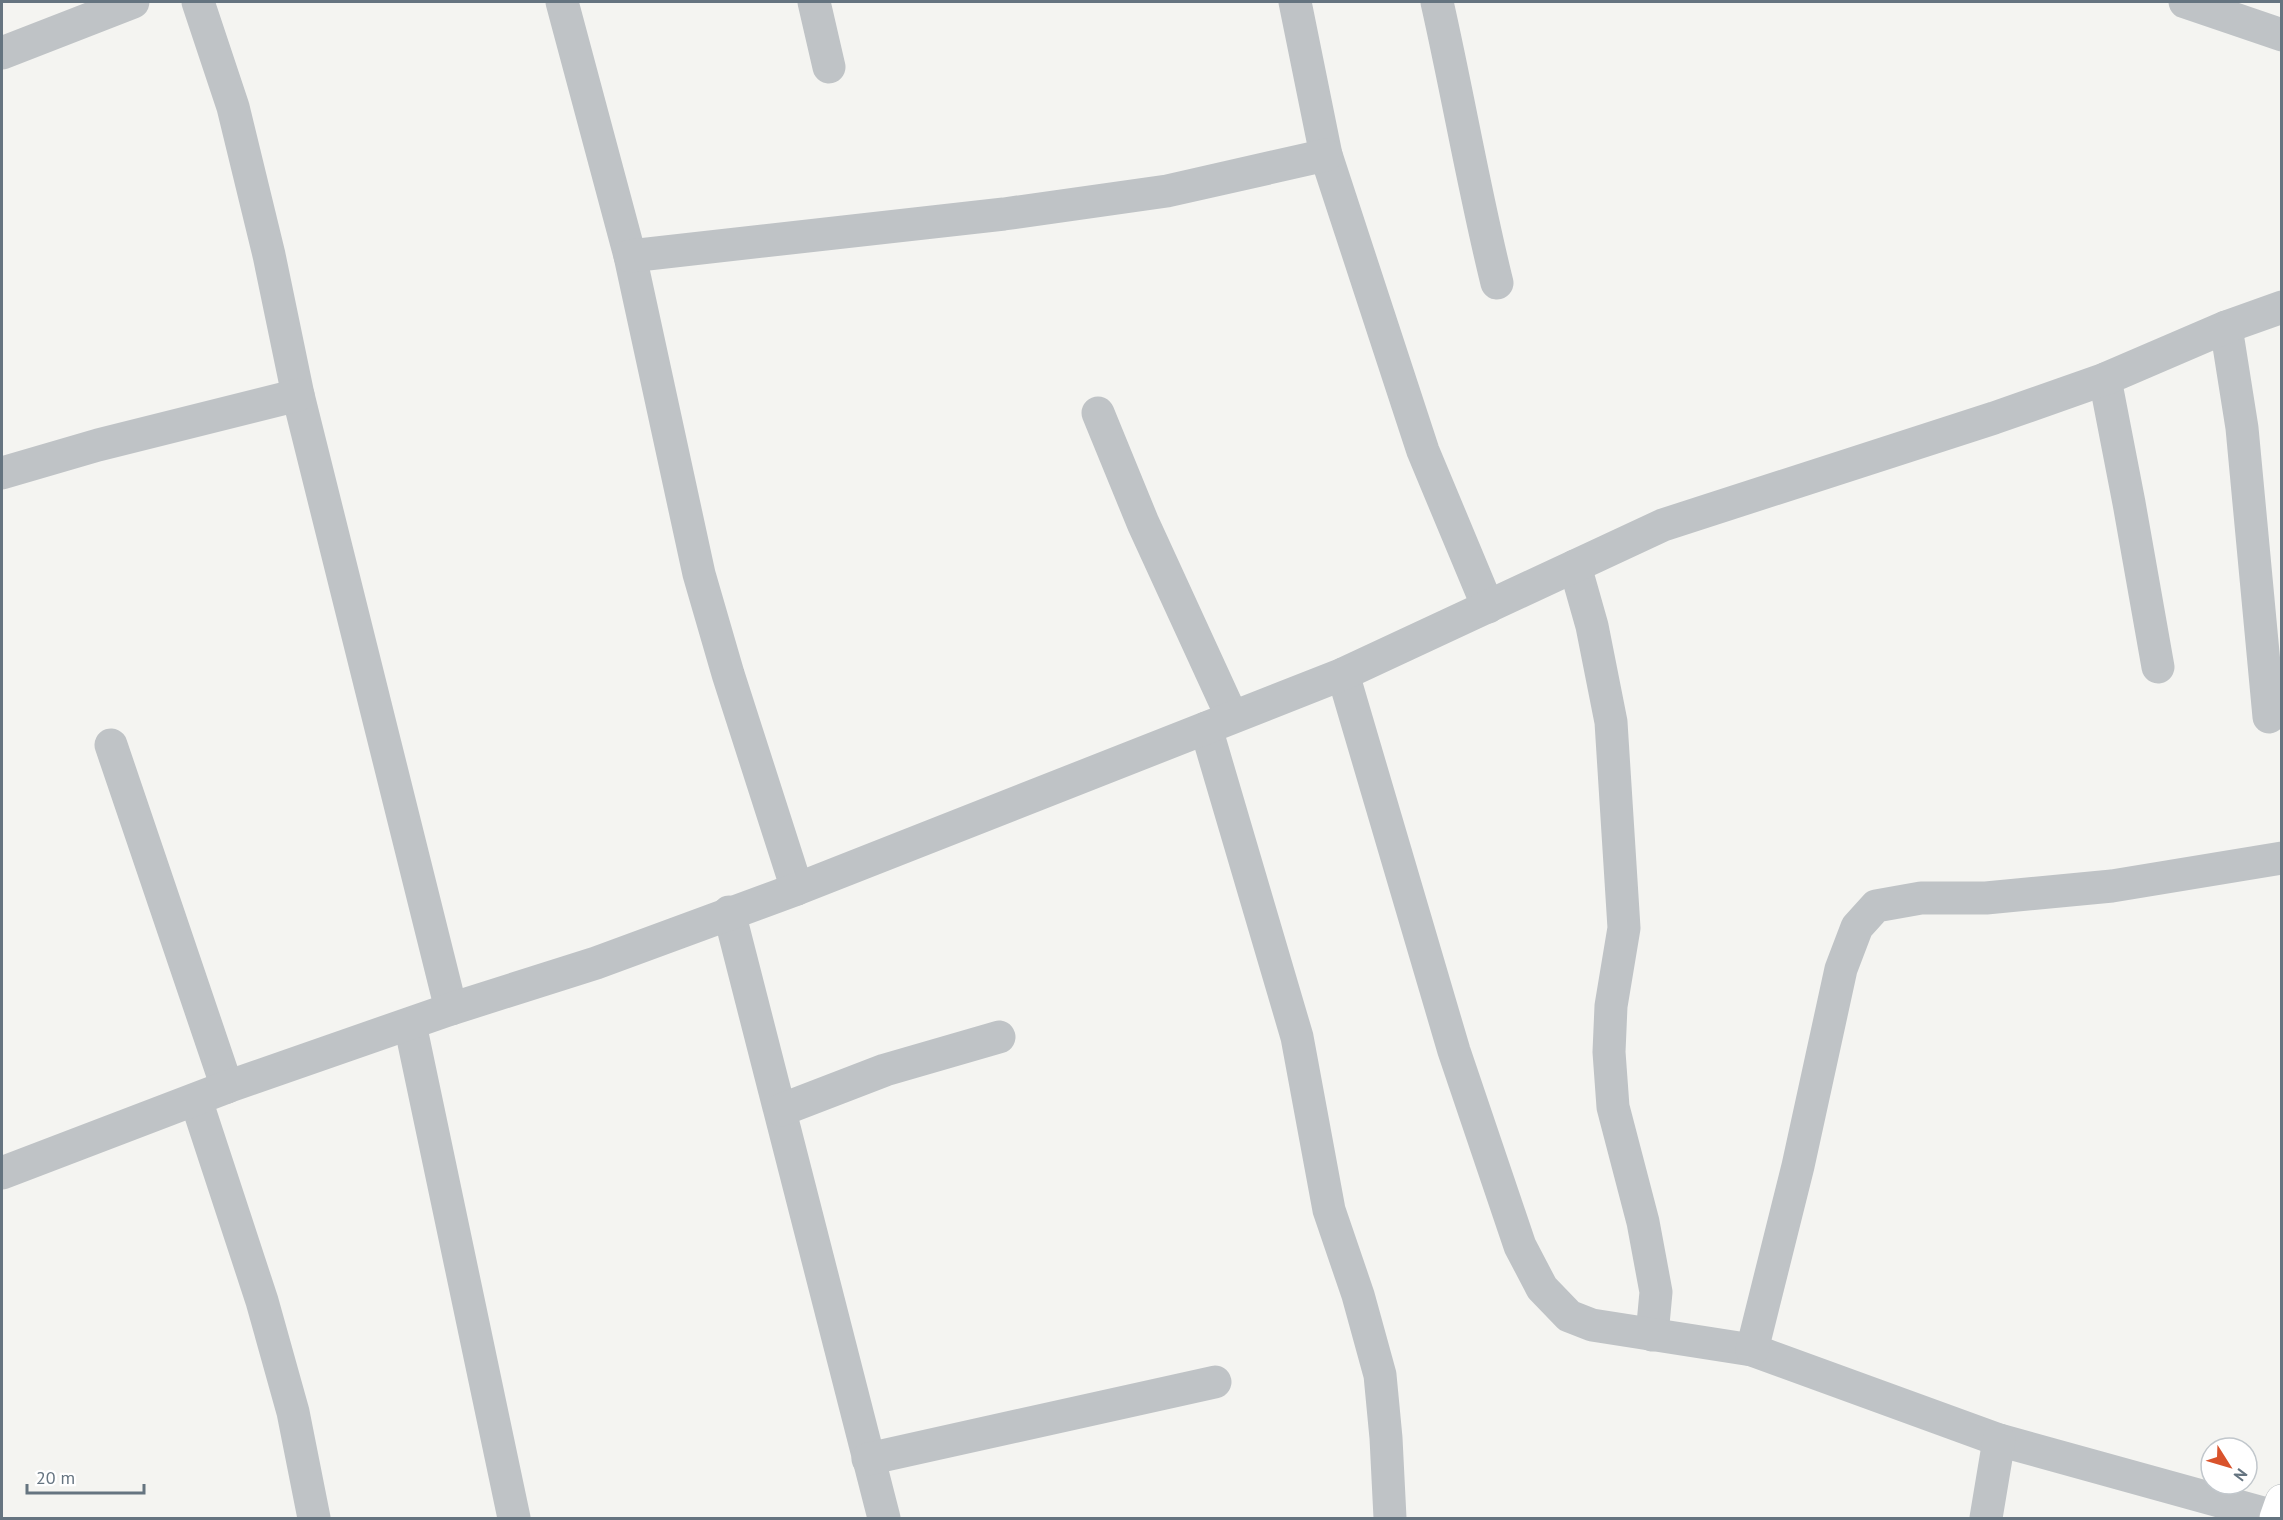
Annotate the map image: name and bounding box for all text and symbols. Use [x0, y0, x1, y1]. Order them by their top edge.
north arrow [2199, 1436, 2259, 1496]
scale bar [27, 1457, 144, 1495]
text: N [2230, 1465, 2252, 1485]
text: 20 m [36, 1466, 75, 1489]

